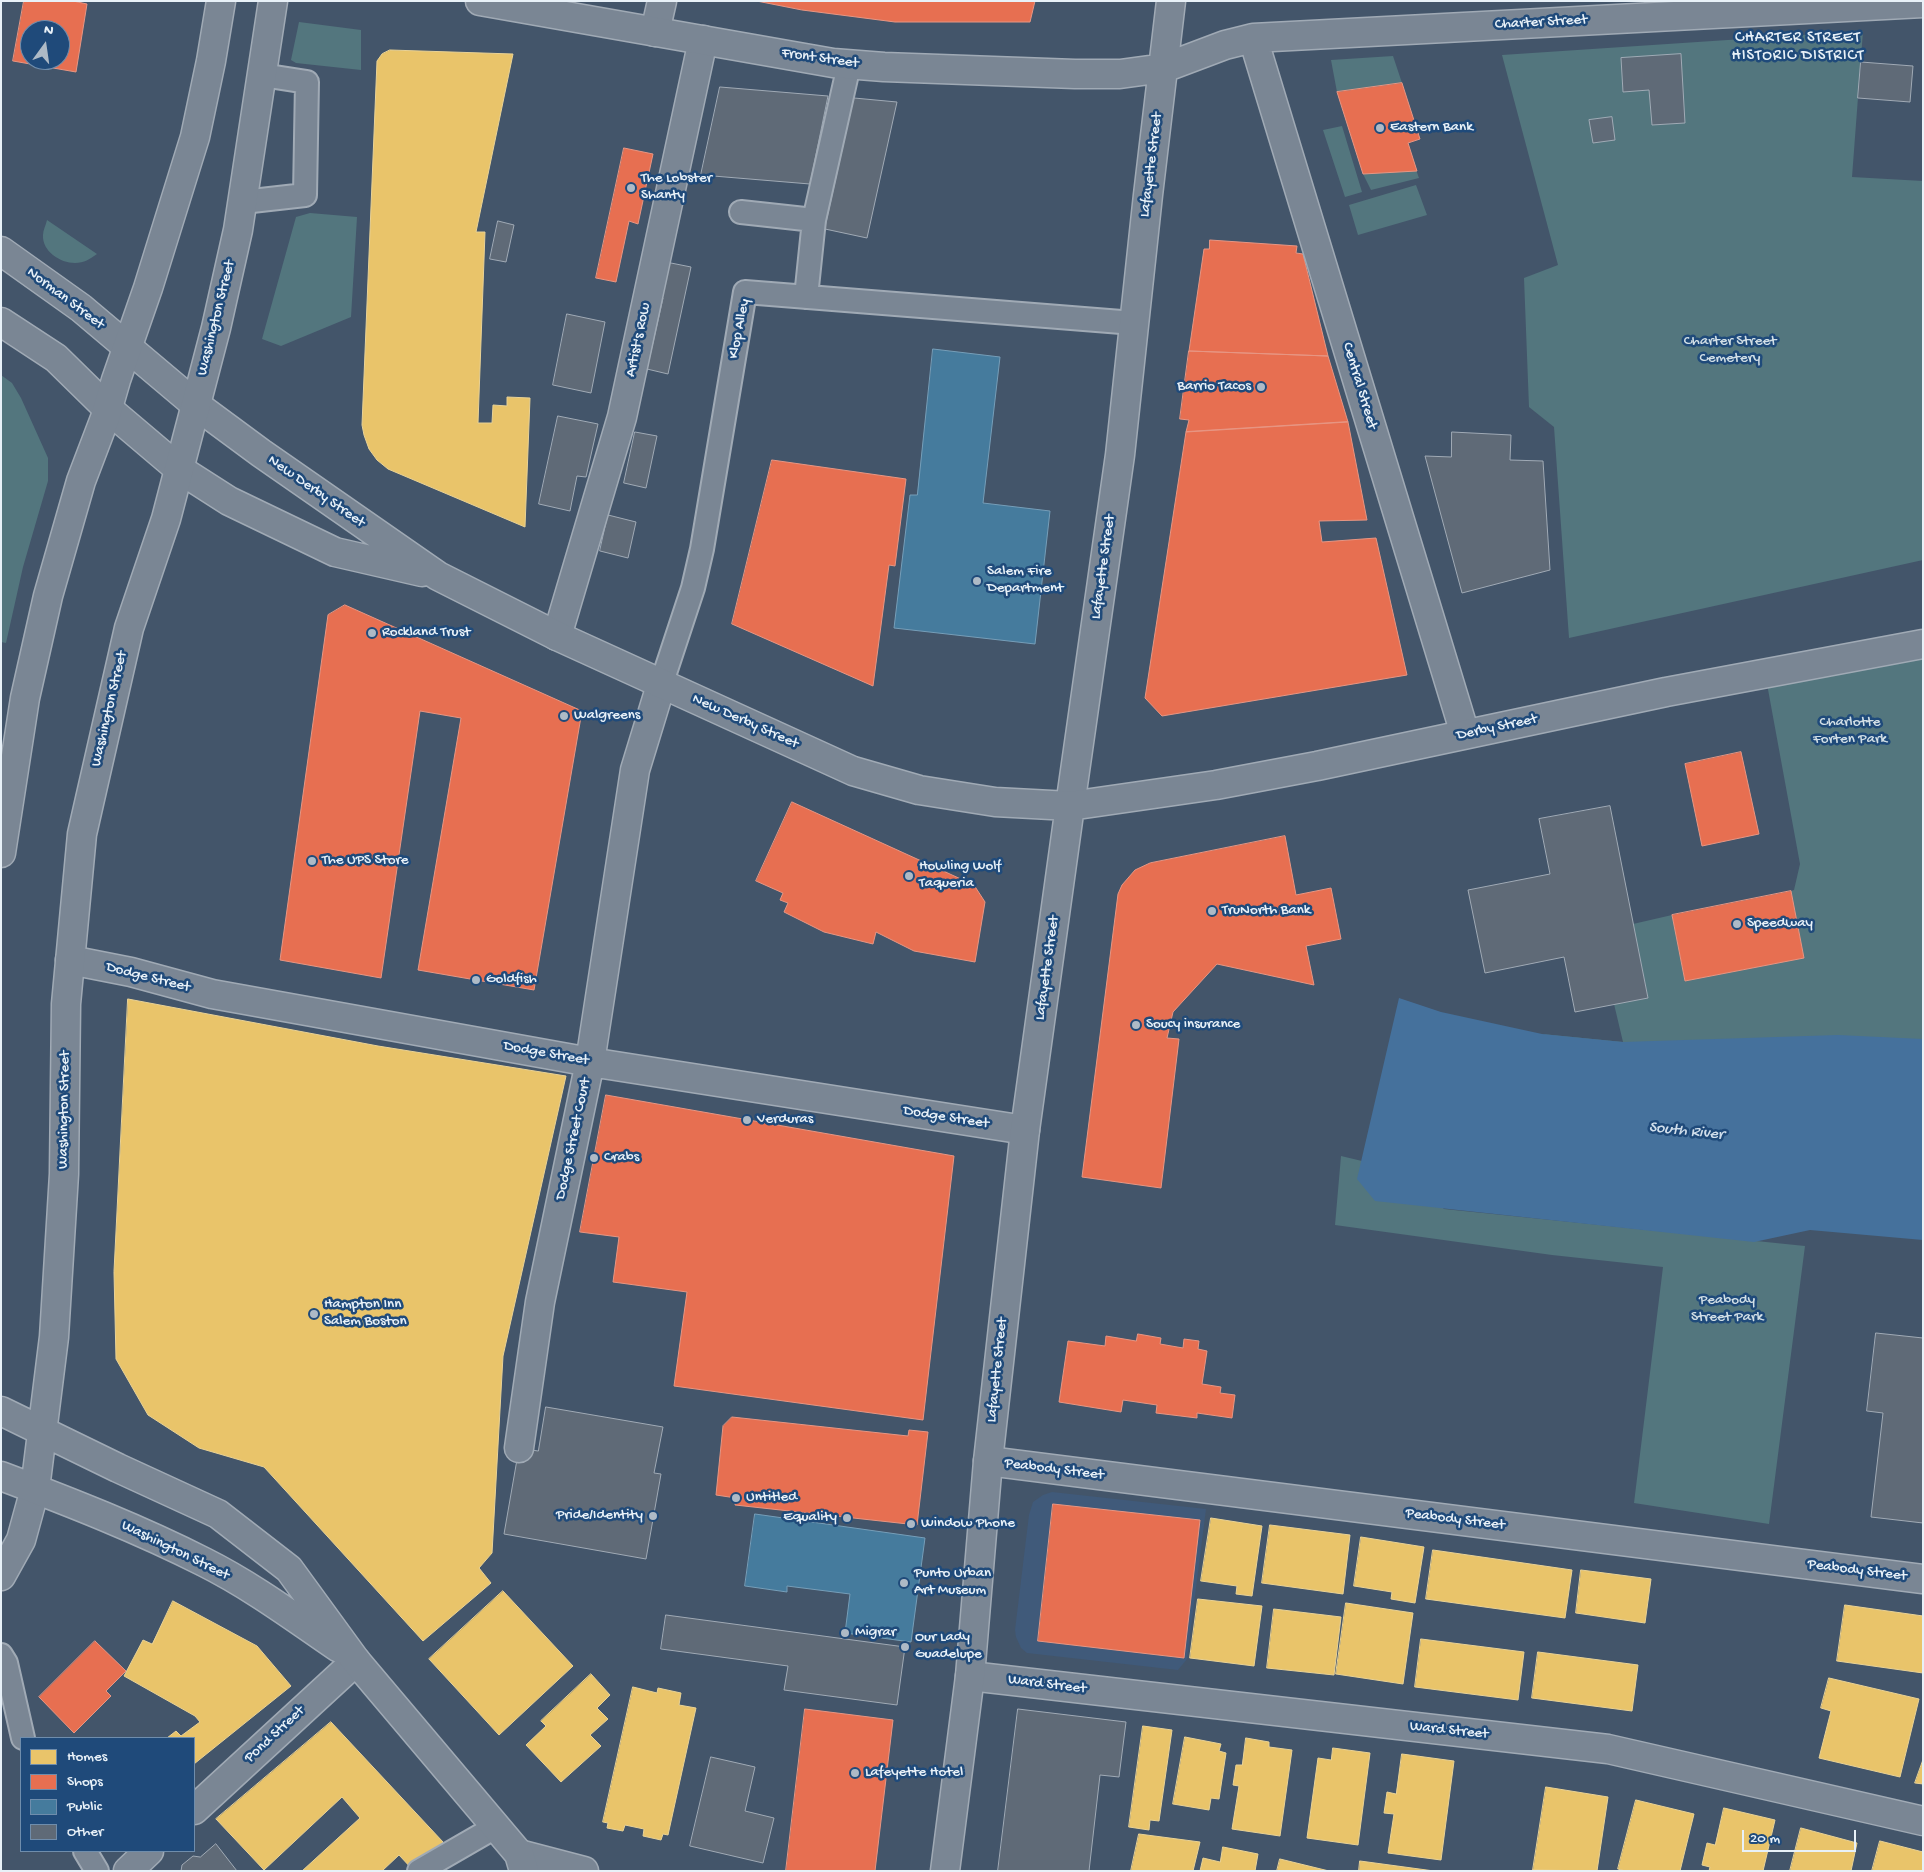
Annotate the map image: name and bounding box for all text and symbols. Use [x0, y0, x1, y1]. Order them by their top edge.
street label: Charter Street [1494, 12, 1588, 34]
north arrow [20, 20, 70, 70]
text: N [42, 22, 55, 40]
district label: CHARTER STREET HISTORIC DISTRICT [1729, 29, 1867, 67]
street label: Front Street [780, 45, 860, 73]
street label: Lafayette Street [1137, 112, 1167, 218]
place label: Eastern Bank [1390, 119, 1473, 137]
marker: Eastern Bank [1374, 122, 1386, 134]
place label: The Lobster Shanty [641, 170, 712, 205]
marker: The Lobster Shanty [625, 182, 637, 194]
street label: Washington Street [194, 259, 240, 377]
street label: Norman Street [23, 264, 107, 334]
street label: Klop Alley [725, 297, 755, 361]
street label: Artist's Row [622, 301, 656, 379]
park label: Charter Street Cemetery [1684, 333, 1776, 368]
street label: Central Street [1337, 341, 1381, 431]
place label: Barrio Tacos [1177, 378, 1251, 396]
marker: Barrio Tacos [1255, 381, 1267, 393]
street label: New Derby Street [264, 452, 368, 532]
street label: Lafayette Street [1088, 514, 1120, 620]
place label: Salem Fire Department [987, 563, 1063, 598]
marker: Salem Fire Department [971, 575, 983, 587]
place label: Rockland Trust [382, 624, 470, 642]
marker: Rockland Trust [366, 627, 378, 639]
street label: Washington Street [88, 649, 132, 769]
street label: New Derby Street [689, 691, 801, 753]
place label: Walgreens [574, 707, 640, 725]
marker: Walgreens [558, 710, 570, 722]
street label: Derby Street [1455, 711, 1539, 745]
park label: Charlotte Forten Park [1813, 714, 1887, 749]
place label: The UPS Store [322, 852, 408, 870]
marker: The UPS Store [306, 855, 318, 867]
place label: Howling Wolf Taqueria [919, 858, 1001, 893]
marker: Howling Wolf Taqueria [903, 870, 915, 882]
place label: TruNorth Bank [1222, 902, 1311, 920]
marker: TruNorth Bank [1206, 905, 1218, 917]
street label: Lafayette Street [1032, 915, 1064, 1021]
place label: Speedway [1747, 915, 1813, 933]
marker: Speedway [1731, 918, 1743, 930]
street label: Dodge Street [104, 959, 192, 997]
place label: Goldfish [486, 971, 537, 989]
marker: Goldfish [470, 974, 482, 986]
place label: Soucy insurance [1146, 1016, 1240, 1034]
marker: Soucy insurance [1130, 1019, 1142, 1031]
street label: Dodge Street [502, 1038, 590, 1070]
street label: Washington Street [55, 1051, 75, 1169]
street label: Dodge Street Court [552, 1076, 596, 1202]
street label: Dodge Street [902, 1102, 990, 1134]
place label: Verduras [757, 1111, 813, 1129]
marker: Verduras [741, 1114, 753, 1126]
water label: South River [1648, 1119, 1724, 1145]
place label: Crabs [604, 1149, 639, 1167]
marker: Crabs [588, 1152, 600, 1164]
park label: Peabody Street Park [1691, 1292, 1763, 1327]
place label: Hampton Inn Salem Boston [324, 1296, 407, 1331]
marker: Hampton Inn Salem Boston [308, 1308, 320, 1320]
street label: Lafayette Street [984, 1317, 1012, 1423]
street label: Peabody Street [1003, 1455, 1105, 1485]
place label: Untitled [746, 1489, 797, 1507]
marker: Untitled [730, 1492, 742, 1504]
street label: Peabody Street [1404, 1505, 1506, 1535]
place label: Pride/Identity [556, 1507, 643, 1525]
place label: Equality [783, 1509, 837, 1527]
marker: Pride/Identity [647, 1510, 659, 1522]
marker: Equality [841, 1512, 853, 1524]
place label: Window Phone [921, 1515, 1015, 1533]
street label: Washington Street [118, 1517, 232, 1585]
marker: Window Phone [905, 1518, 917, 1530]
street label: Peabody Street [1806, 1556, 1908, 1586]
place label: Punto Urban Art Museum [914, 1565, 991, 1600]
marker: Punto Urban Art Museum [898, 1577, 910, 1589]
place label: Migrar [855, 1624, 896, 1642]
marker: Migrar [839, 1627, 851, 1639]
place label: Our Lady Guadelupe [915, 1629, 982, 1664]
marker: Our Lady Guadelupe [899, 1641, 911, 1653]
street label: Ward Street [1007, 1671, 1087, 1699]
street label: Pond Street [241, 1703, 309, 1767]
street label: Ward Street [1409, 1718, 1489, 1744]
legend [20, 1737, 195, 1852]
text: Homes [67, 1748, 107, 1766]
place label: Lafeyette Hotel [865, 1764, 963, 1782]
marker: Lafeyette Hotel [849, 1767, 861, 1779]
text: Shops [67, 1773, 103, 1791]
text: Public [67, 1798, 102, 1816]
scale bar [1744, 1820, 1858, 1852]
text: Other [67, 1823, 103, 1841]
text: 20 m [1750, 1830, 1780, 1848]

